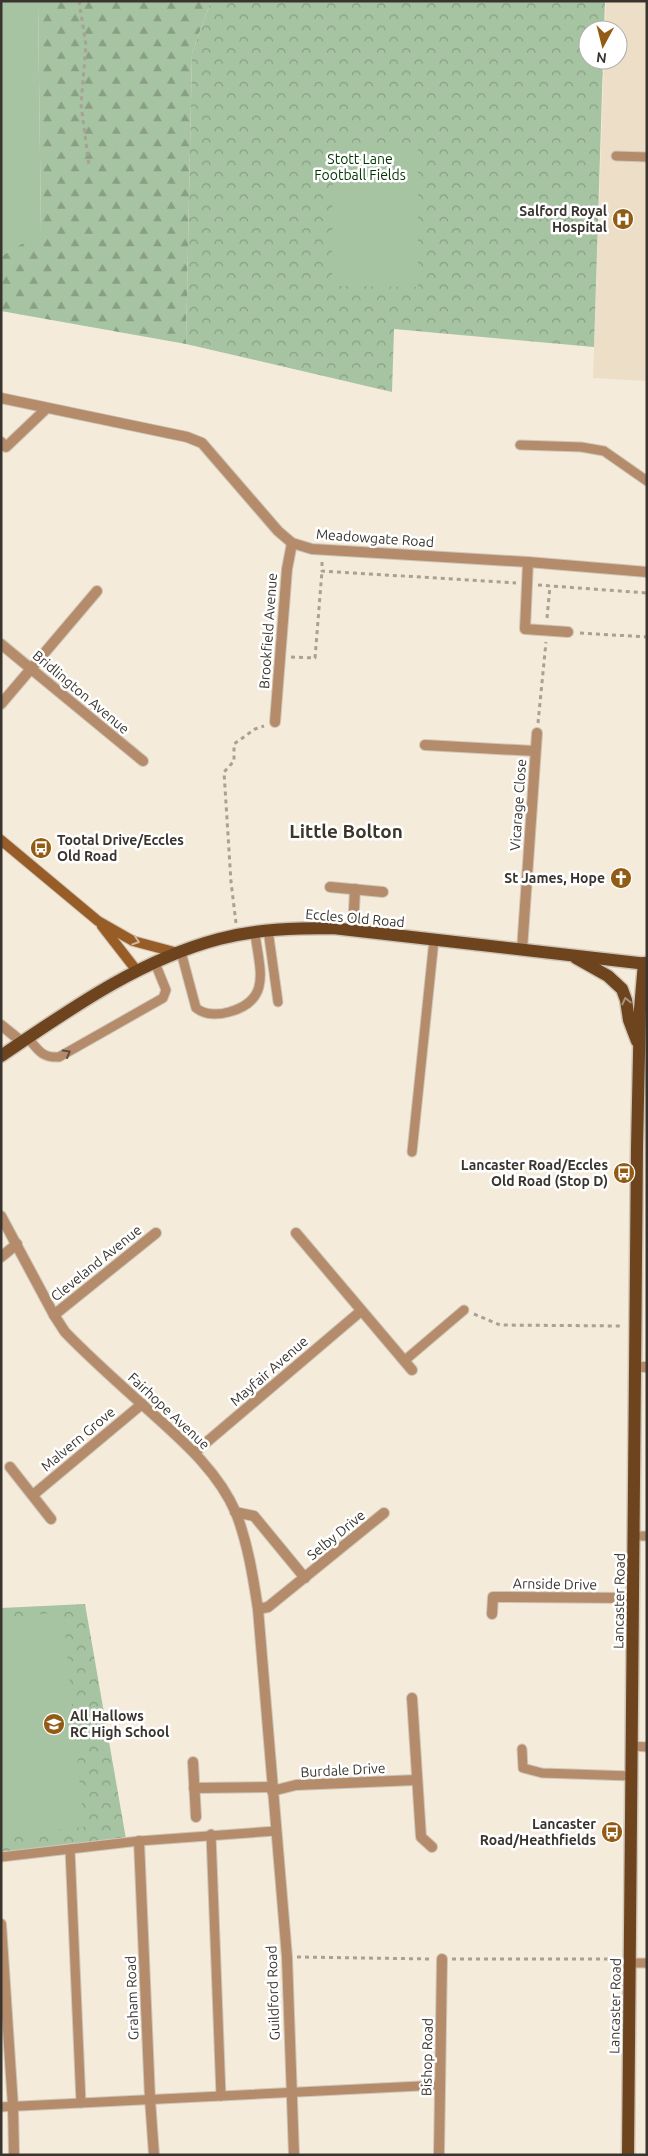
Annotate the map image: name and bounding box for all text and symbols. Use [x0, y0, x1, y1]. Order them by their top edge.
north arrow [578, 20, 628, 70]
text: N [595, 49, 608, 66]
park label: Stott Lane Football Fields [314, 151, 406, 183]
place label: Salford Royal Hospital [519, 203, 607, 235]
hospital icon: Salford Royal Hospital [611, 207, 635, 231]
street label: Meadowgate Road [315, 526, 435, 550]
street label: Brookfield Avenue [256, 572, 280, 690]
street label: Bridlington Avenue [30, 647, 132, 737]
street label: Vicarage Close [507, 758, 529, 852]
district label: Little Bolton [289, 820, 403, 842]
place label: Tootal Drive/Eccles Old Road [57, 832, 184, 864]
bus stop icon: Tootal Drive/Eccles Old Road [29, 836, 53, 860]
church icon: St James, Hope [609, 866, 633, 890]
place label: St James, Hope [504, 870, 605, 886]
street label: Eccles Old Road [305, 906, 405, 930]
one-way arrow [132, 936, 140, 946]
one-way arrow [621, 997, 632, 1006]
one-way arrow [61, 1049, 70, 1059]
place label: Lancaster Road/Eccles Old Road (Stop D) [461, 1157, 608, 1189]
bus stop icon: Lancaster Road/Eccles Old Road (Stop D) [612, 1161, 636, 1185]
street label: Cleveland Avenue [47, 1222, 145, 1304]
street label: Mayfair Avenue [227, 1333, 311, 1409]
street label: Fairhope Avenue [125, 1369, 213, 1453]
street label: Malvern Grove [38, 1404, 118, 1474]
street label: Selby Drive [304, 1507, 368, 1563]
street label: Lancaster Road [610, 1553, 628, 1649]
street label: Arnside Drive [513, 1575, 597, 1593]
place label: All Hallows RC High School [70, 1708, 169, 1740]
school or university icon: All Hallows RC High School [42, 1712, 66, 1736]
street label: Burdale Drive [300, 1760, 386, 1780]
place label: Lancaster Road/Heathfields [480, 1816, 596, 1848]
bus stop icon: Lancaster Road/Heathfields [600, 1820, 624, 1844]
street label: Guildford Road [263, 1945, 283, 2041]
street label: Graham Road [123, 1955, 141, 2041]
street label: Lancaster Road [606, 1958, 624, 2054]
street label: Bishop Road [418, 2018, 436, 2096]

